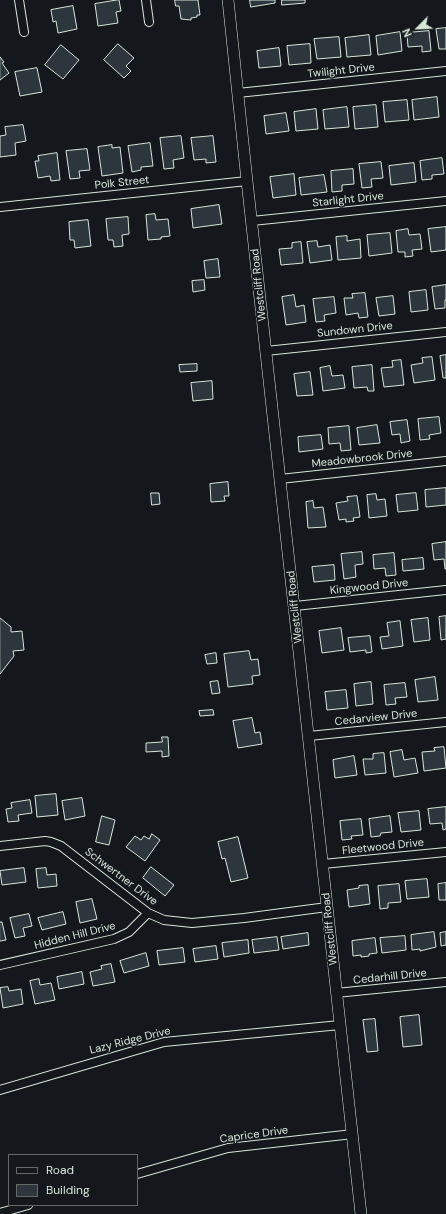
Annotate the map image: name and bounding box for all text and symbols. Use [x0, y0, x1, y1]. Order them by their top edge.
north arrow [398, 8, 438, 48]
text: N [399, 26, 415, 39]
street label: Twilight Drive [307, 61, 375, 81]
street label: Polk Street [94, 174, 150, 192]
street label: Starlight Drive [312, 190, 384, 210]
street label: Westcliff Road [249, 248, 269, 322]
street label: Sundown Drive [317, 319, 393, 341]
street label: Meadowbrook Drive [311, 447, 413, 471]
street label: Westcliff Road [285, 570, 305, 644]
street label: Kingwood Drive [329, 576, 409, 598]
street label: Cedarview Drive [334, 707, 418, 729]
street label: Fleetwood Drive [342, 836, 424, 858]
street label: Schwertner Drive [82, 845, 160, 909]
street label: Westcliff Road [320, 892, 340, 966]
street label: Hidden Hill Drive [33, 920, 117, 952]
street label: Cedarhill Drive [353, 967, 427, 987]
street label: Lazy Ridge Drive [88, 1025, 172, 1057]
street label: Caprice Drive [219, 1124, 289, 1146]
legend [8, 1154, 138, 1206]
text: Road [46, 1162, 74, 1178]
text: Building [46, 1182, 90, 1198]

